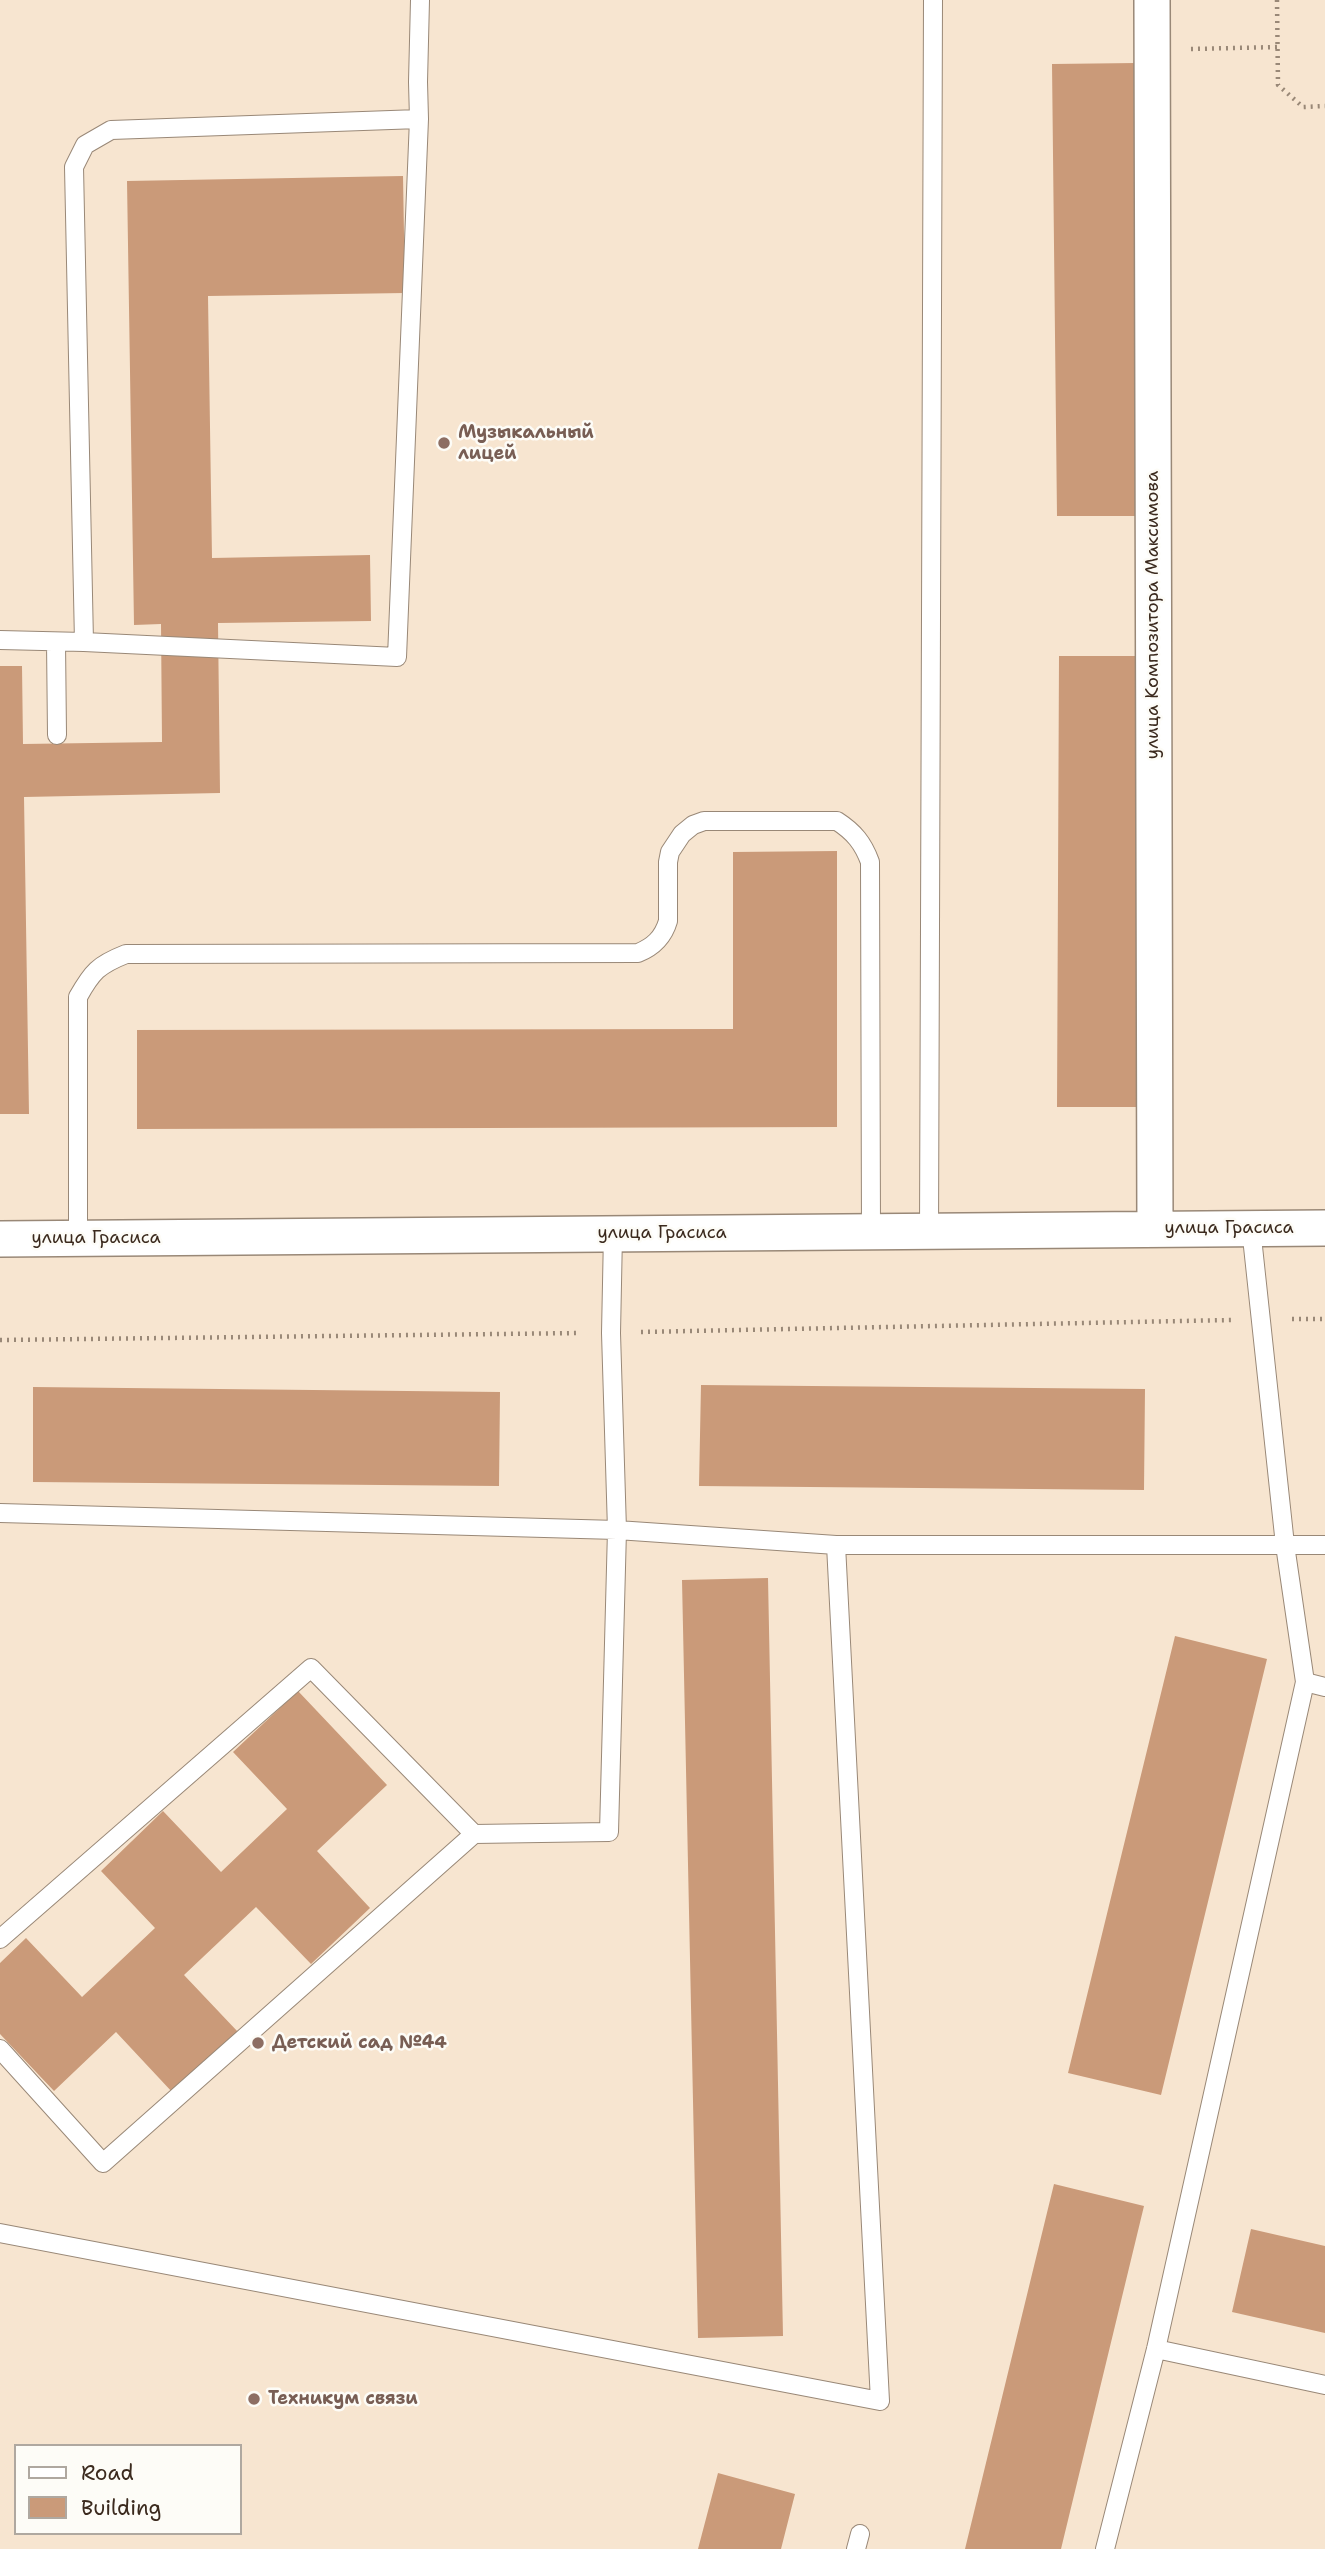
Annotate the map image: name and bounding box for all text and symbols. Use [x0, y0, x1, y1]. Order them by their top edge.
place label: Музыкальный лицей [458, 422, 594, 464]
marker: Музыкальный лицей [436, 435, 452, 451]
street label: улица Композитора Максимова [1142, 471, 1164, 759]
street label: улица Грасиса [1164, 1217, 1294, 1239]
street label: улица Грасиса [597, 1222, 727, 1244]
street label: улица Грасиса [31, 1227, 161, 1249]
place label: Детский сад №44 [272, 2032, 447, 2054]
marker: Детский сад №44 [250, 2035, 266, 2051]
place label: Техникум связи [268, 2388, 418, 2410]
marker: Техникум связи [246, 2391, 262, 2407]
legend [14, 2444, 242, 2535]
text: Road [81, 2459, 134, 2487]
text: Building [81, 2494, 161, 2522]

